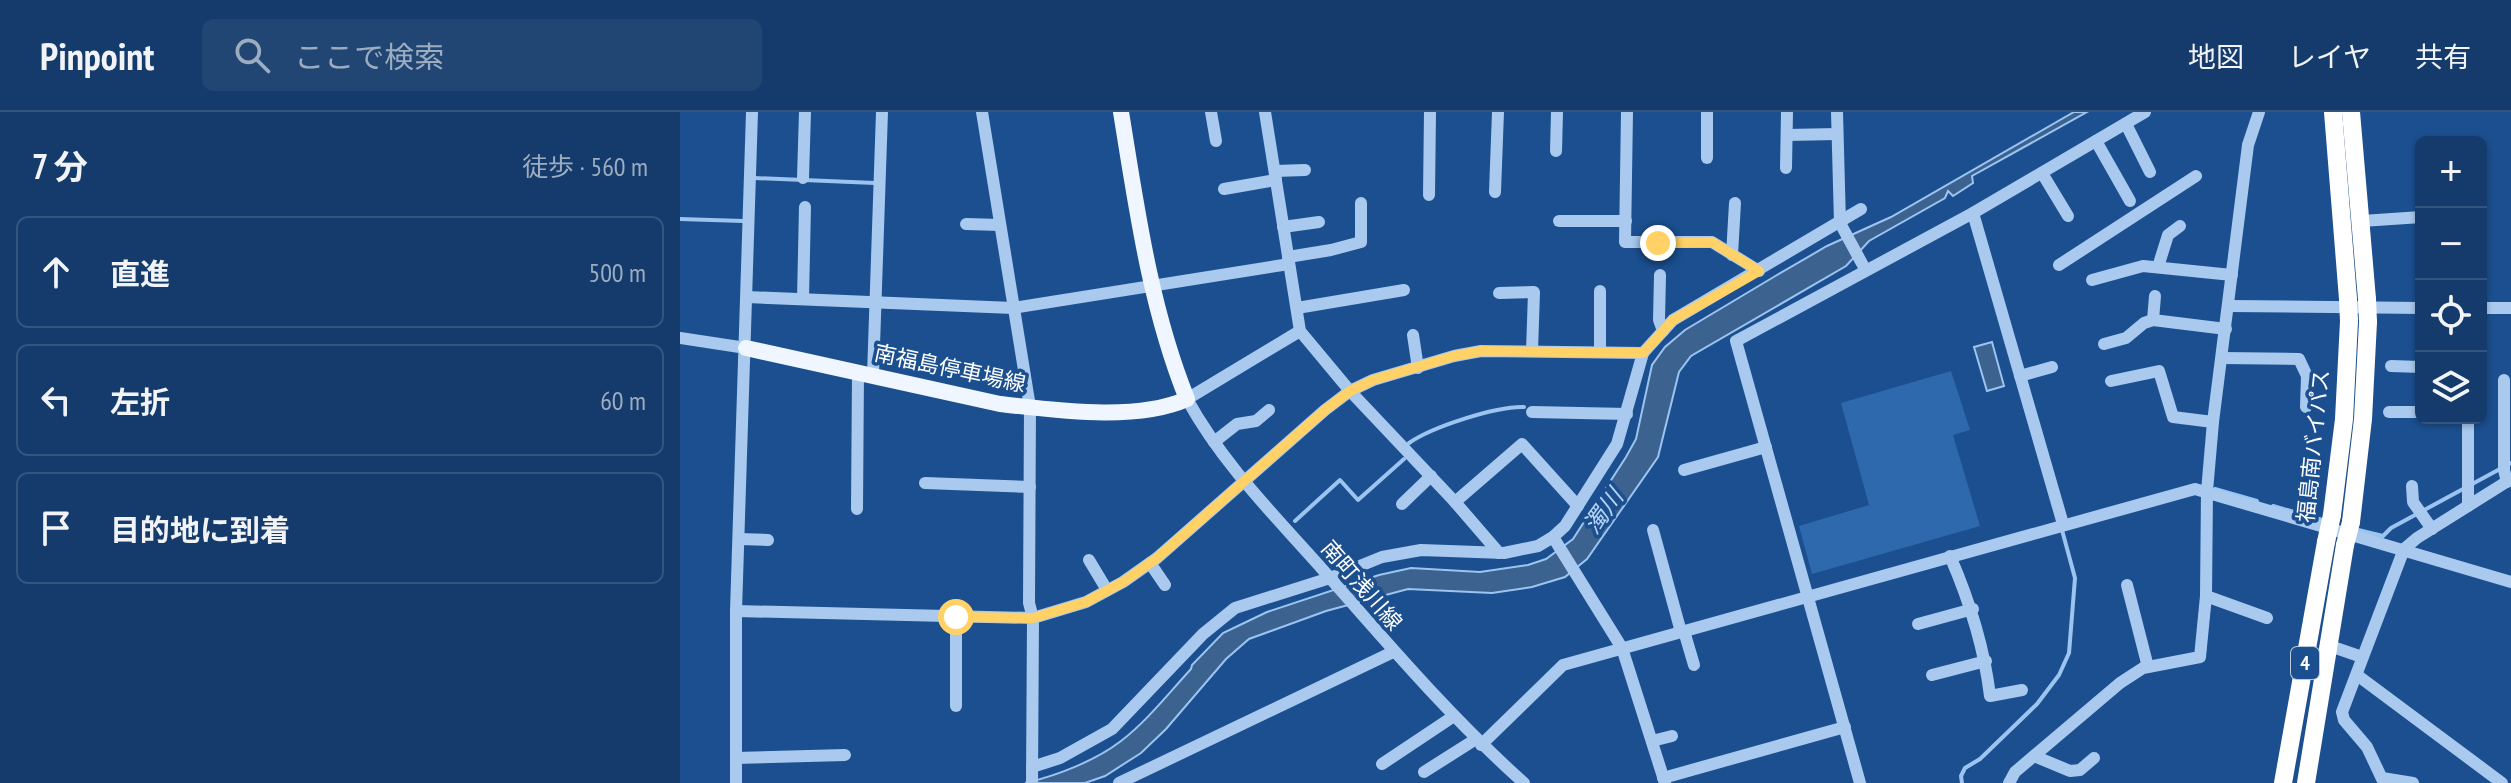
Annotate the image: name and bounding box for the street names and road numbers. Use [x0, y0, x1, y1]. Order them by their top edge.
street label: 南福島停車場線 [872, 338, 1028, 398]
street label: 福島南バイパス [2291, 368, 2335, 524]
street label: 南町浅川線 [1315, 534, 1409, 636]
road number: 4 [2291, 647, 2319, 679]

